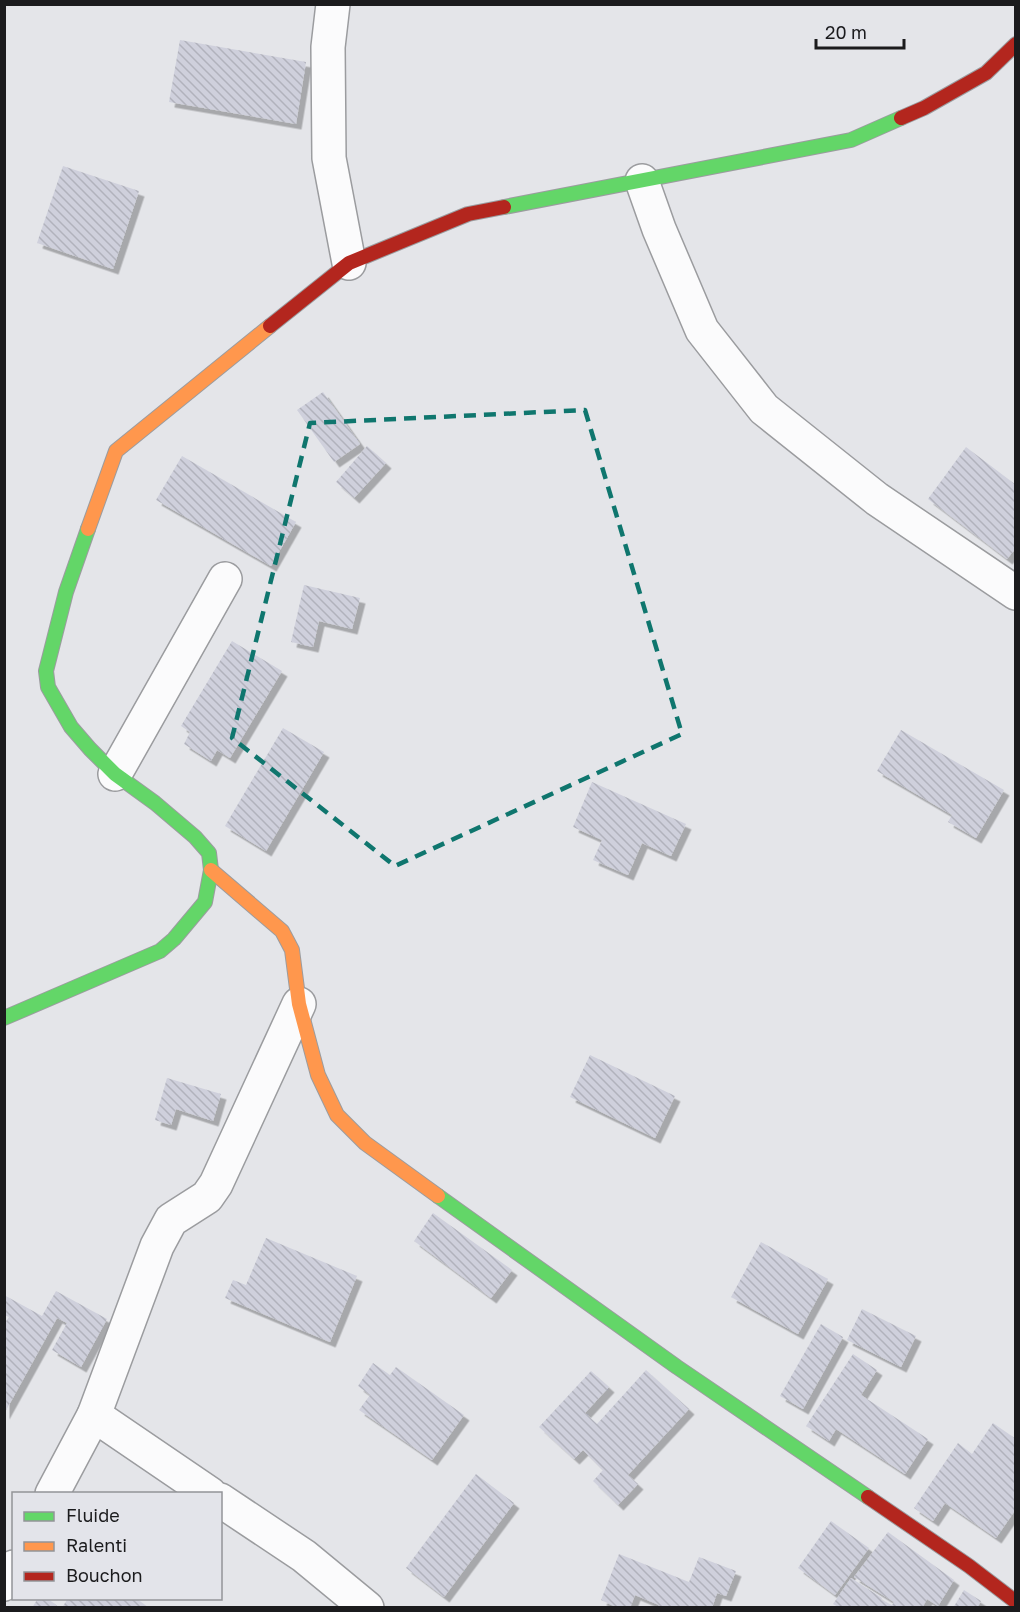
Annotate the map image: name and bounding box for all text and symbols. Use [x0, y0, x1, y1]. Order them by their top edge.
scale bar [816, 12, 904, 50]
text: 20 m [825, 21, 867, 43]
legend [12, 1492, 222, 1600]
text: Fluide [66, 1504, 120, 1526]
text: Ralenti [66, 1534, 127, 1556]
text: Bouchon [66, 1564, 143, 1586]

